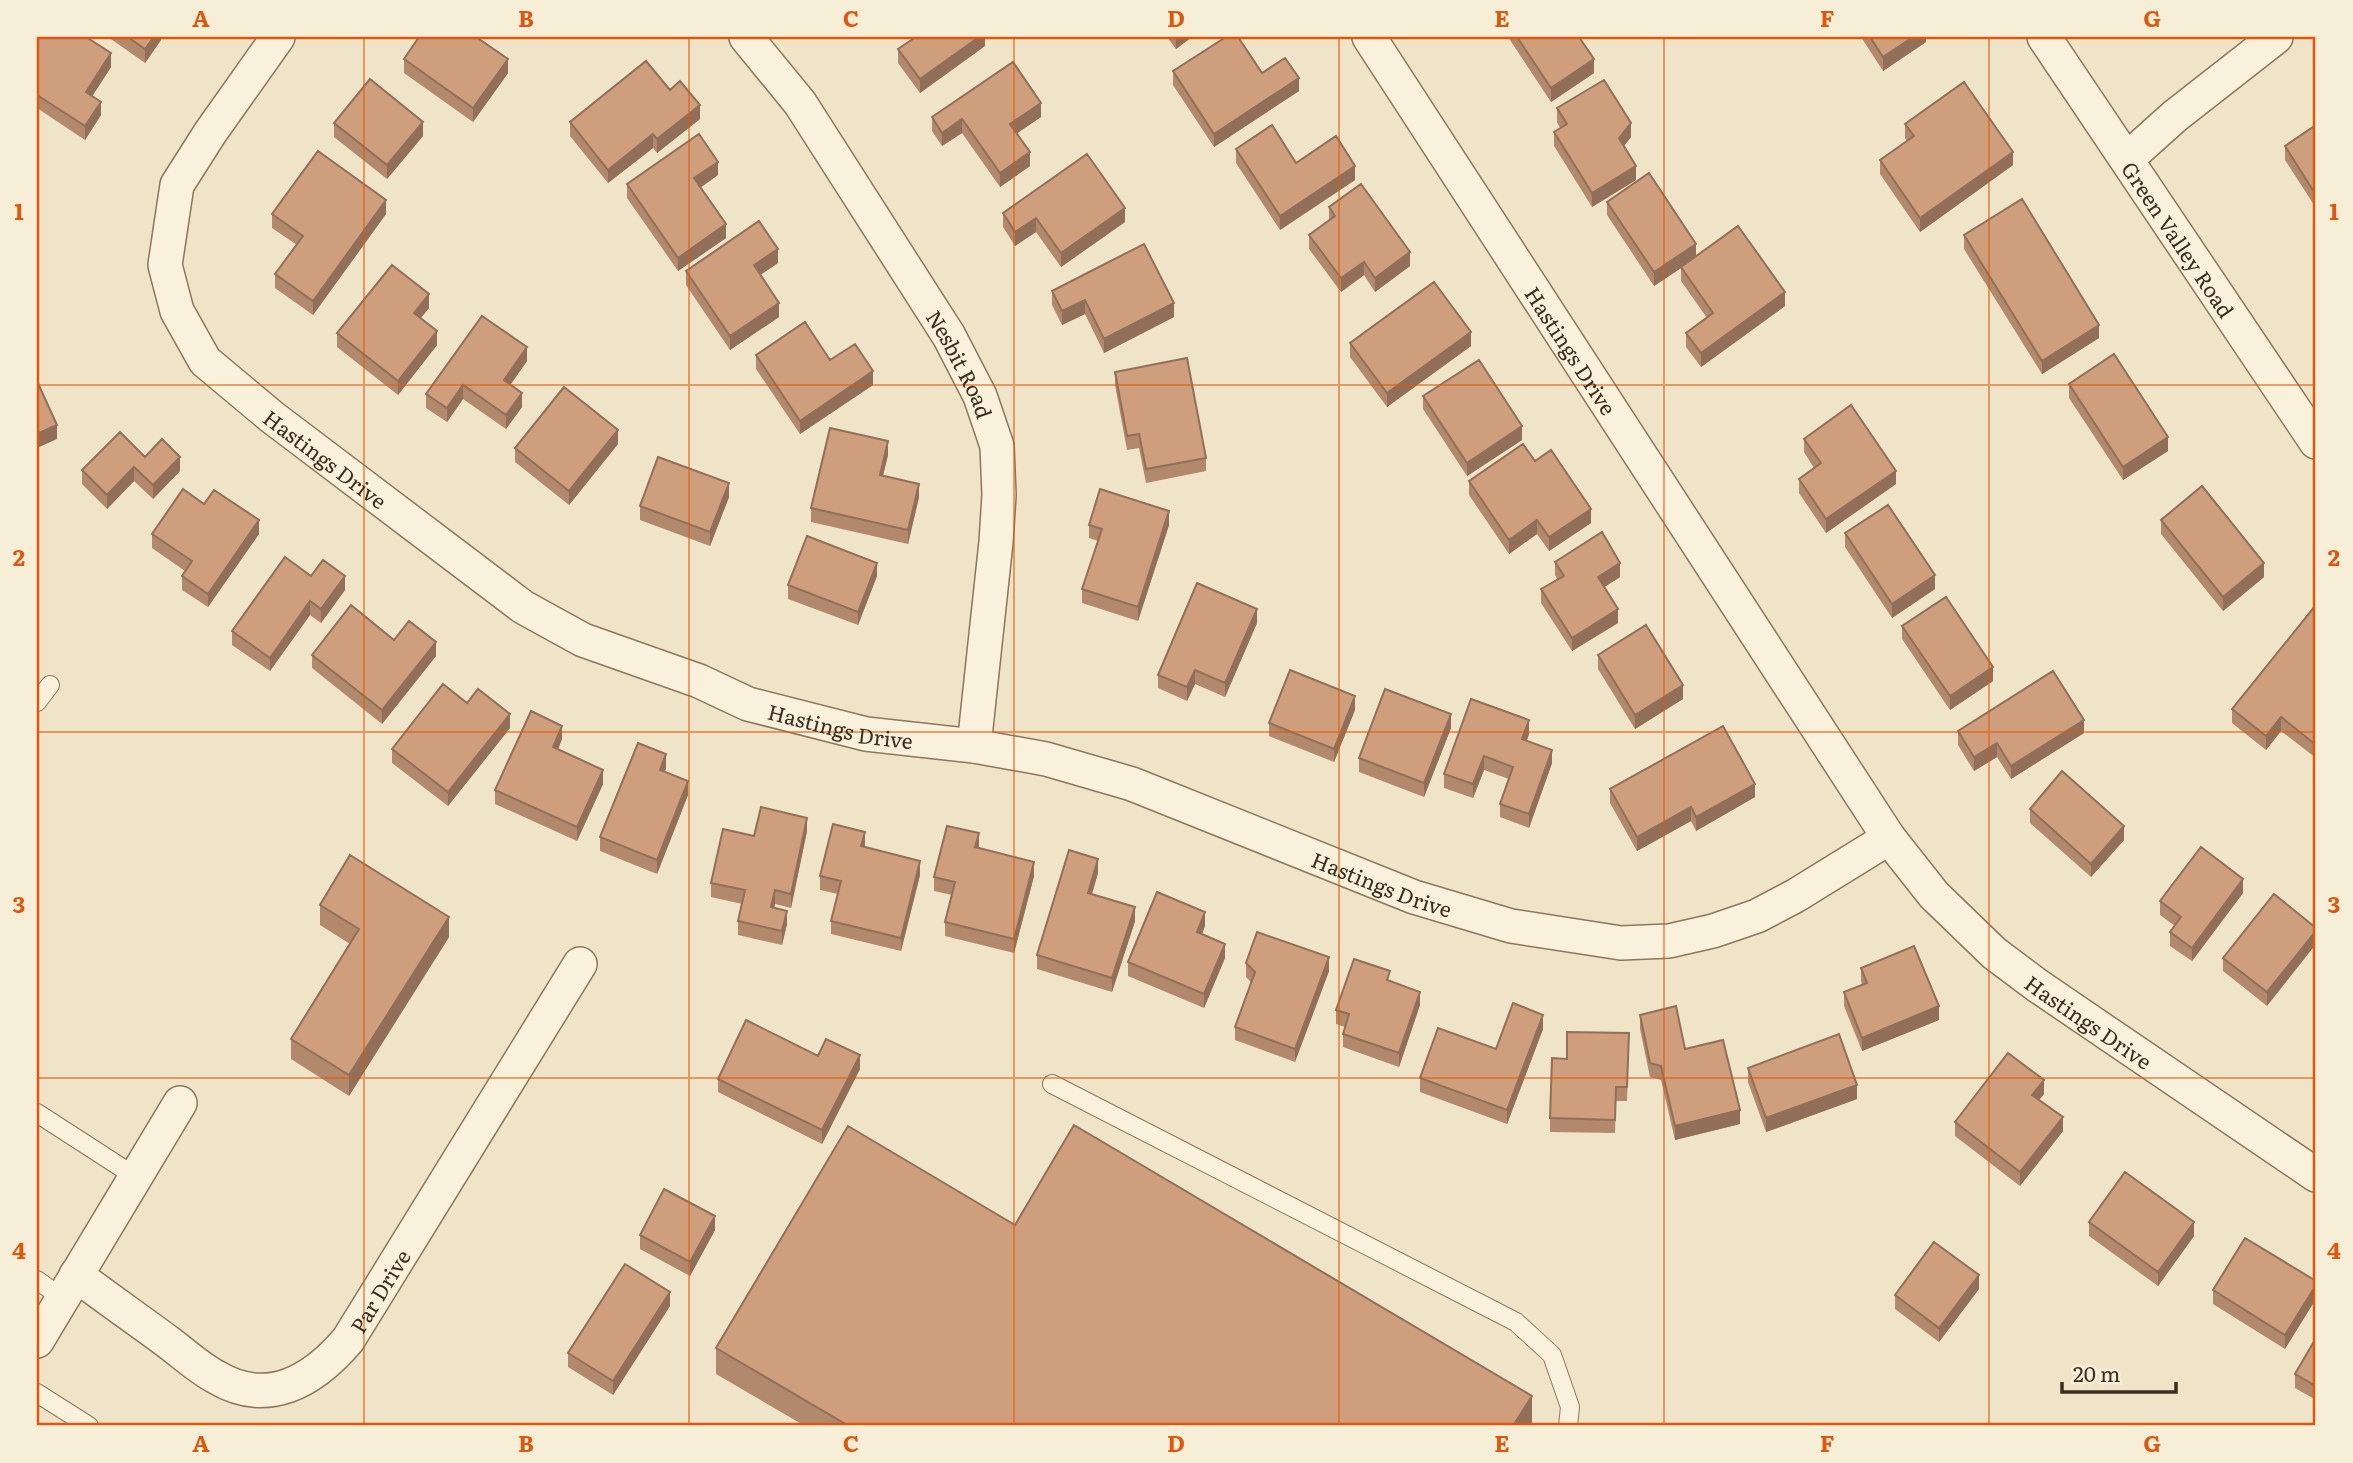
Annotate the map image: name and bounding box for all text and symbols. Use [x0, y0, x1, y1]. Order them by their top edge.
text: A [192, 0, 210, 34]
text: B [518, 0, 534, 34]
text: C [843, 0, 859, 34]
text: D [1167, 0, 1185, 34]
text: E [1494, 0, 1510, 34]
text: F [1820, 0, 1835, 34]
text: G [2143, 0, 2161, 34]
street label: Green Valley Road [2116, 154, 2243, 323]
text: 1 [14, 193, 24, 227]
text: 1 [2329, 193, 2339, 227]
street label: Hastings Drive [1519, 279, 1625, 420]
street label: Nesbit Road [920, 303, 1002, 422]
street label: Hastings Drive [258, 401, 394, 515]
text: 2 [13, 539, 25, 573]
text: 2 [2328, 539, 2340, 573]
street label: Hastings Drive [765, 694, 915, 755]
street label: Hastings Drive [1308, 842, 1456, 923]
text: 3 [13, 886, 25, 920]
text: 3 [2328, 886, 2340, 920]
street label: Hastings Drive [2019, 966, 2159, 1075]
text: 4 [12, 1232, 26, 1266]
text: 4 [2327, 1232, 2341, 1266]
street label: Par Drive [341, 1242, 416, 1338]
scale bar [2062, 1351, 2176, 1395]
text: 20 m [2073, 1357, 2120, 1388]
text: A [192, 1425, 210, 1459]
text: B [518, 1425, 534, 1459]
text: C [843, 1425, 859, 1459]
text: D [1167, 1425, 1185, 1459]
text: E [1494, 1425, 1510, 1459]
text: F [1820, 1425, 1835, 1459]
text: G [2143, 1425, 2161, 1459]

